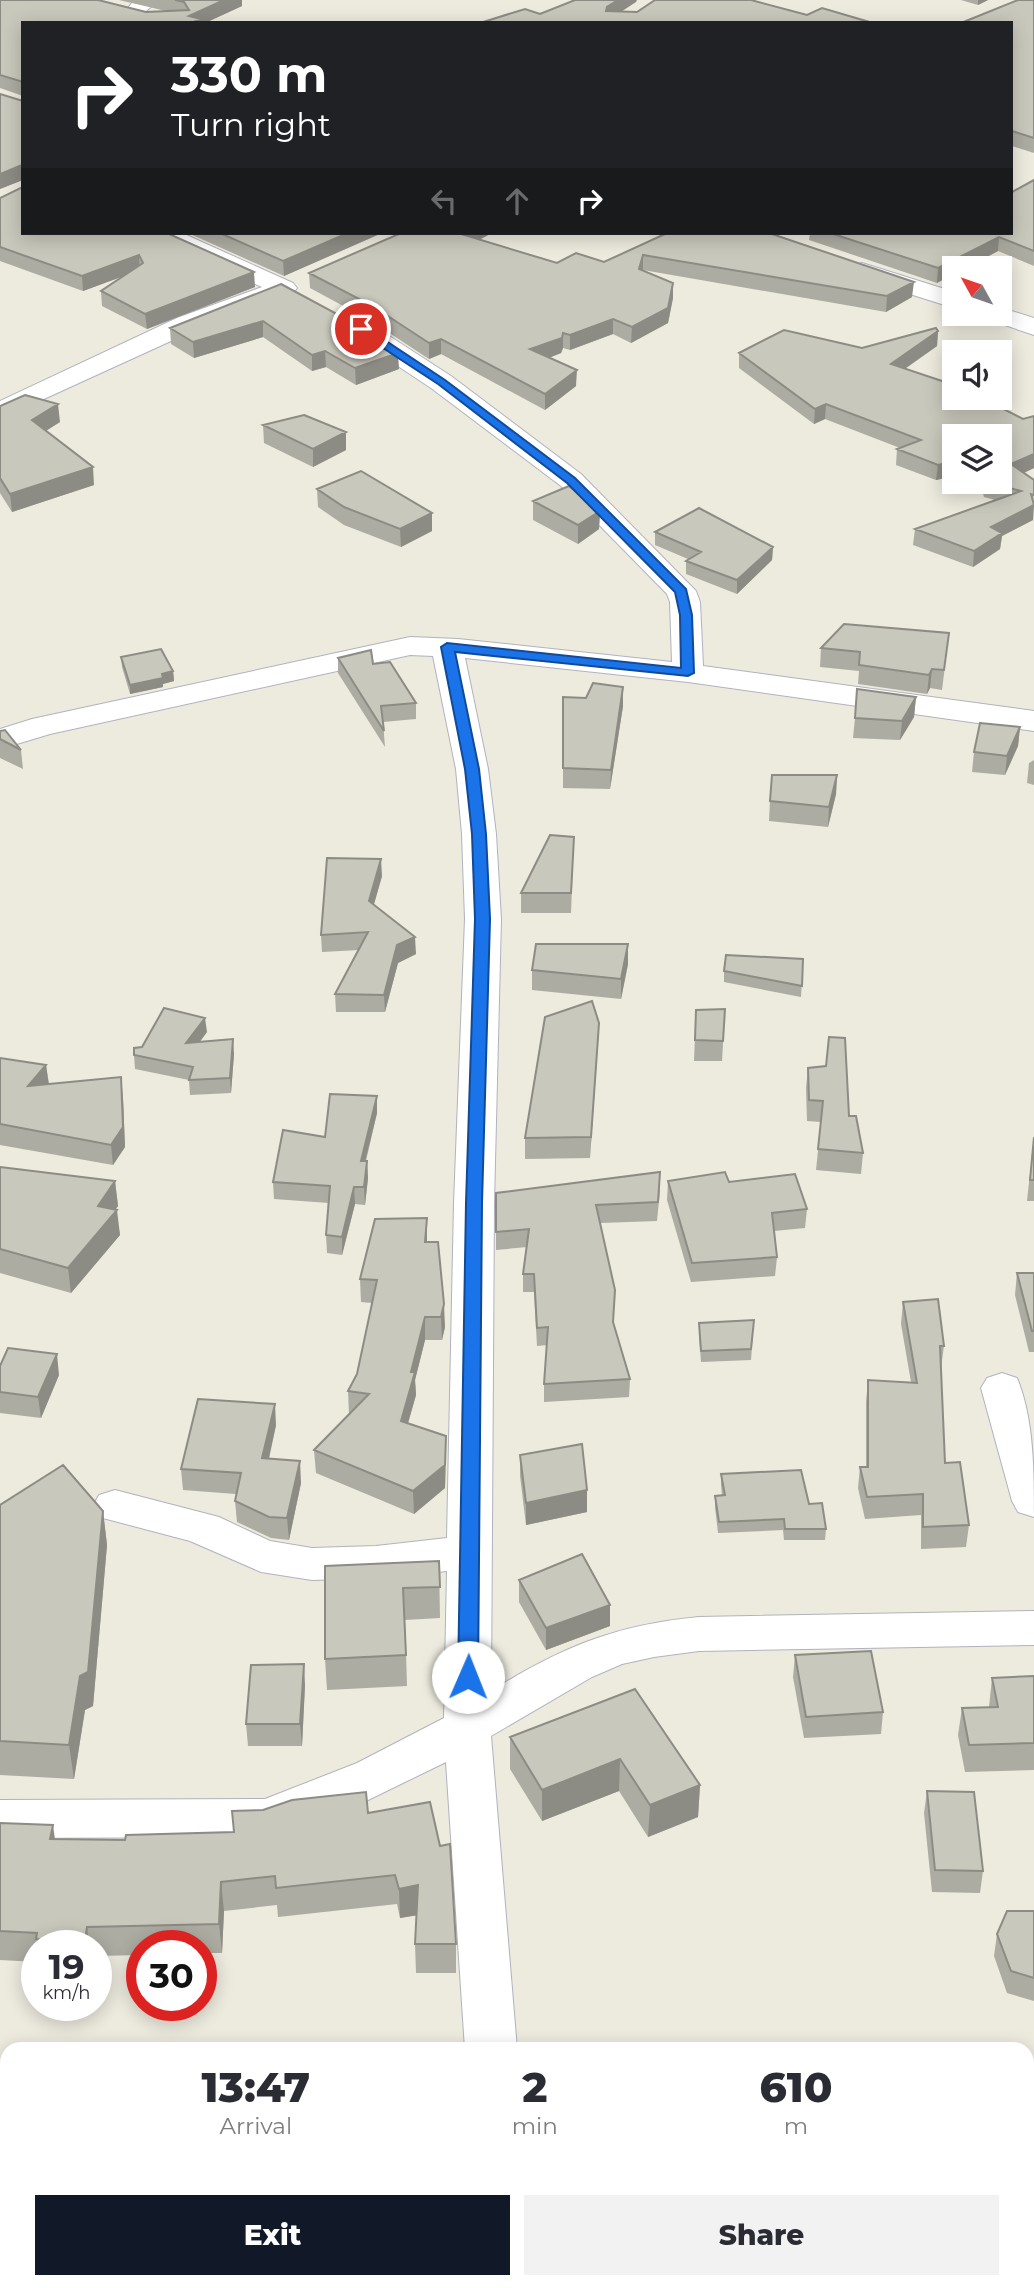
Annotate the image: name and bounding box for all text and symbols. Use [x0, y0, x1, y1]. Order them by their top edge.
text: 330 m [171, 45, 327, 104]
icon: right [56, 49, 147, 140]
text: Turn right [171, 105, 331, 144]
icon: left [425, 182, 463, 220]
icon: ahead [498, 182, 536, 220]
icon: right [571, 182, 609, 220]
north arrow [942, 256, 1012, 326]
map controls [942, 256, 1012, 494]
pin [331, 299, 391, 359]
icon: arrive [342, 310, 380, 348]
button: sound [942, 340, 1012, 410]
button: layers [942, 424, 1012, 494]
position arrow [431, 1640, 505, 1714]
speed limit sign: 30 [126, 1930, 217, 2021]
text: 19 [48, 1945, 85, 1988]
text: km/h [42, 1982, 91, 2004]
text: 13:47 [202, 2061, 310, 2113]
text: 2 [522, 2061, 547, 2113]
text: 610 [759, 2061, 832, 2113]
text: Arrival [220, 2112, 292, 2140]
text: min [512, 2112, 558, 2140]
text: m [784, 2112, 808, 2140]
button: Exit [35, 2195, 510, 2275]
button: Share [524, 2195, 999, 2275]

